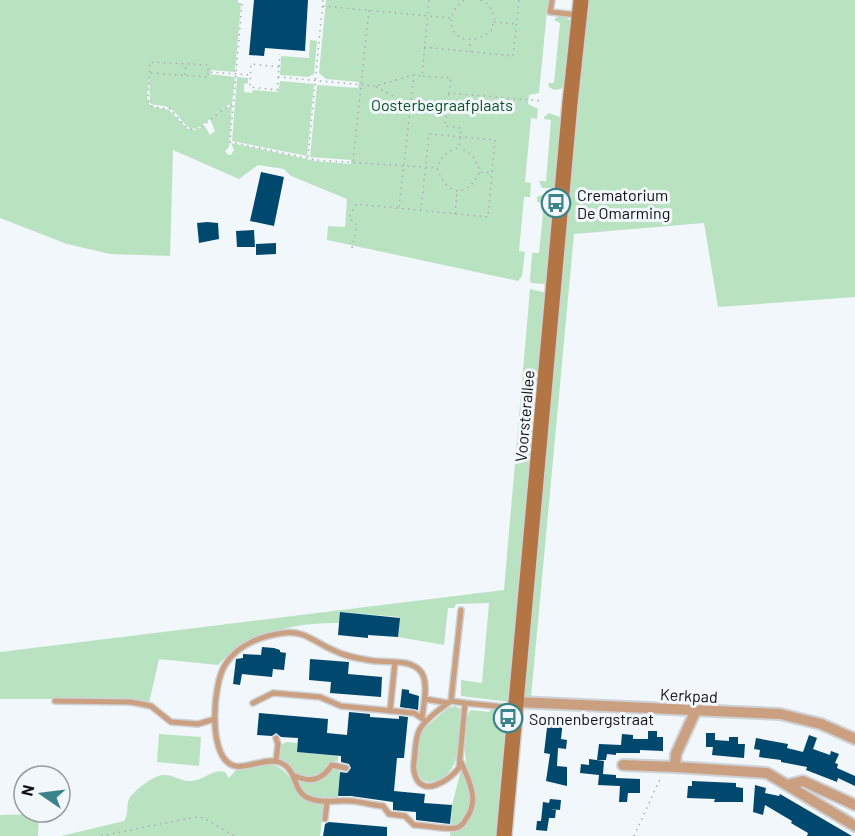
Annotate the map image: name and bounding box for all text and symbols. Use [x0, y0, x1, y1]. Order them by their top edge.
park label: Oosterbegraafplaats [371, 95, 513, 114]
place label: Crematorium De Omarming [577, 185, 670, 222]
bus stop icon: Crematorium De Omarming [540, 187, 572, 219]
street label: Voorsterallee [511, 369, 537, 463]
street label: Kerkpad [660, 684, 718, 706]
bus stop icon: Sonnenbergstraat [492, 702, 524, 734]
place label: Sonnenbergstraat [529, 709, 654, 728]
north arrow [12, 764, 72, 824]
text: N [16, 783, 37, 798]

